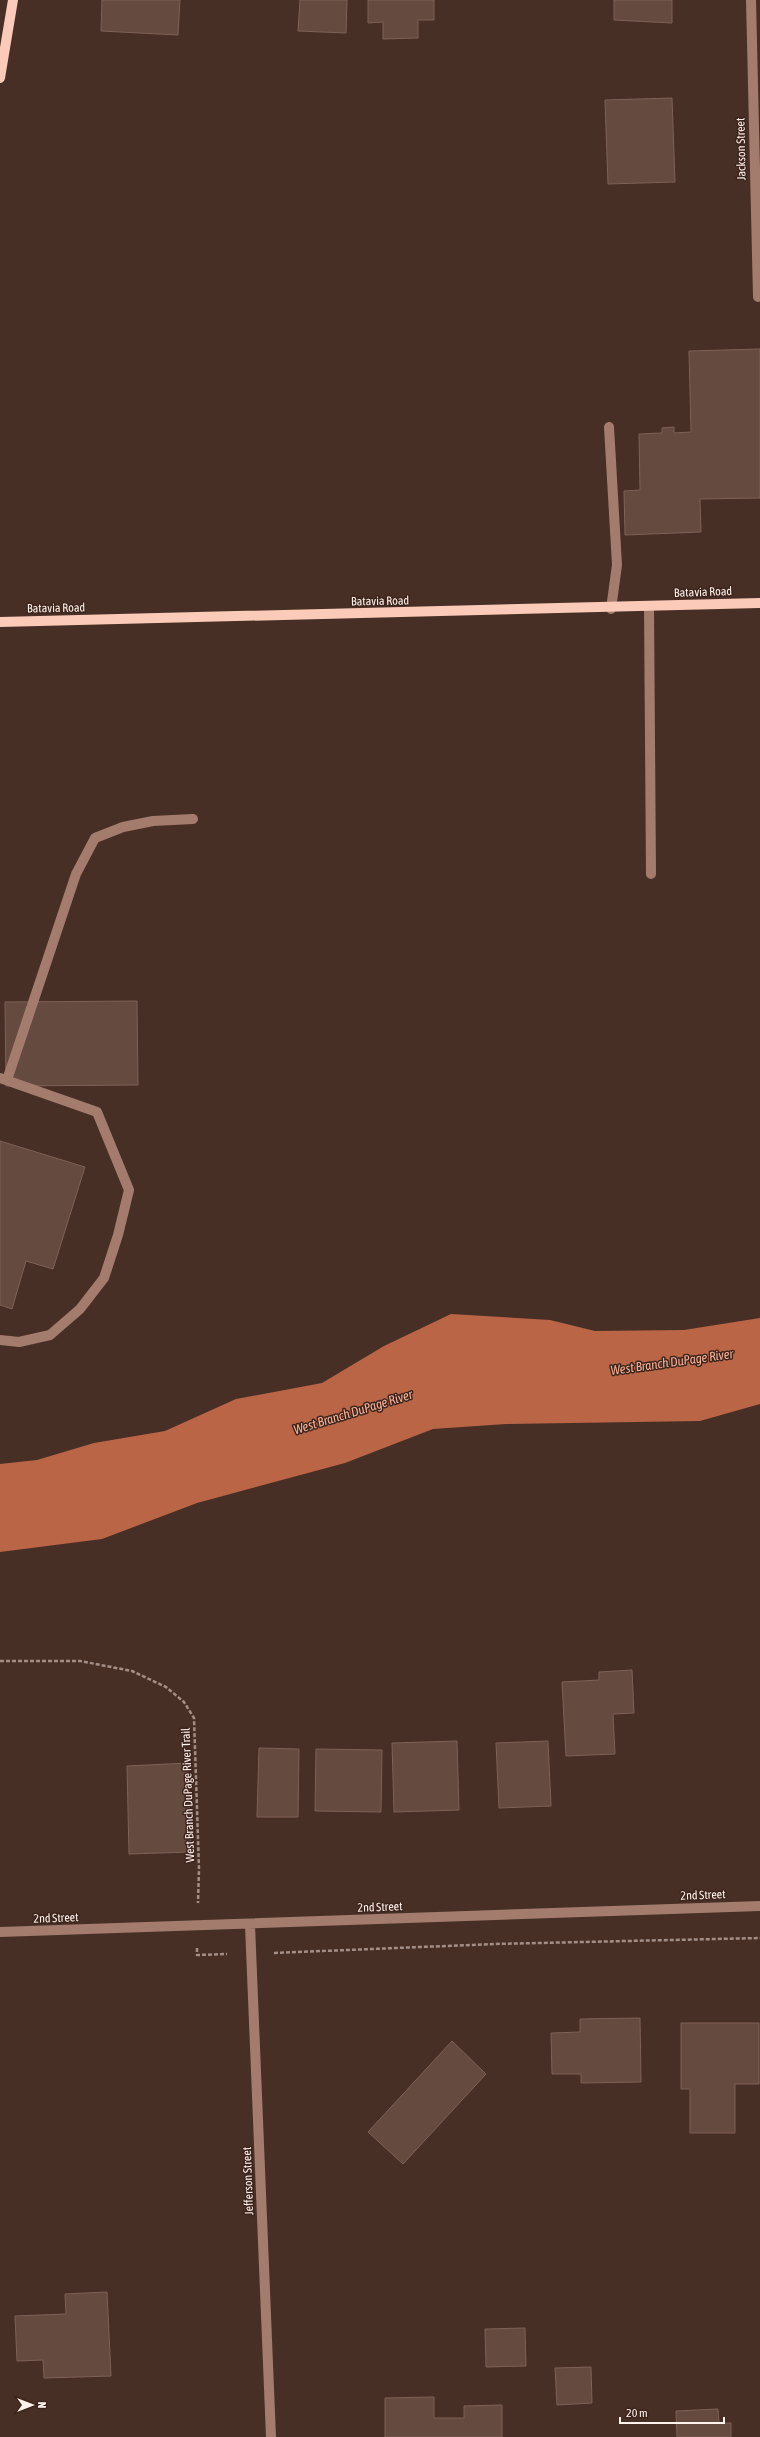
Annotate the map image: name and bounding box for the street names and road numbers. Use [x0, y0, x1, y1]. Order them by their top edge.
street label: Jackson Street [733, 117, 749, 181]
street label: Batavia Road [674, 584, 732, 600]
street label: Batavia Road [351, 593, 409, 609]
street label: Batavia Road [27, 600, 85, 616]
street label: West Branch DuPage River Trail [179, 1727, 197, 1863]
street label: 2nd Street [680, 1887, 726, 1903]
street label: 2nd Street [357, 1899, 403, 1915]
street label: 2nd Street [33, 1910, 79, 1926]
street label: Jefferson Street [240, 2146, 256, 2215]

